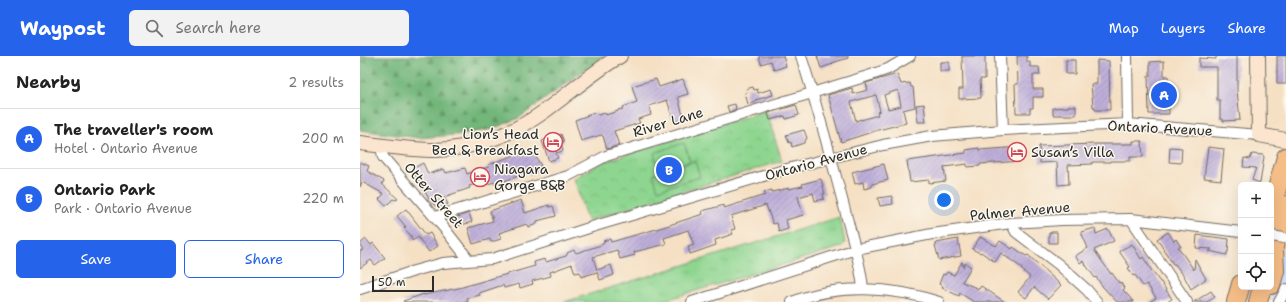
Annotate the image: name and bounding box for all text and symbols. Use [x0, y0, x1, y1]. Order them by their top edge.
search box [129, 10, 409, 46]
text: Waypost [20, 16, 105, 41]
icon: search [143, 17, 165, 39]
text: Search here [175, 18, 261, 38]
text: Map [1109, 19, 1139, 37]
text: Layers [1161, 19, 1205, 37]
text: Share [1227, 19, 1266, 37]
text: Nearby [16, 71, 81, 93]
text: 2 results [288, 74, 344, 91]
pin: A [1151, 80, 1177, 110]
street label: River Lane [631, 103, 705, 141]
street label: Ontario Avenue [1107, 116, 1213, 140]
text: The traveller's room [54, 120, 213, 140]
place label: Lion’s Head Bed & Breakfast [432, 125, 539, 159]
text: A [24, 130, 34, 147]
text: 200 m [302, 130, 344, 147]
hotel icon: Lion’s Head Bed & Breakfast [542, 131, 564, 153]
text: Hotel · Ontario Avenue [54, 140, 198, 157]
street label: Ontario Avenue [763, 140, 869, 184]
hotel icon: Susan’s Villa [1006, 141, 1028, 163]
place label: Susan’s Villa [1031, 143, 1114, 161]
pin: B [656, 155, 682, 185]
street label: Otter Street [400, 158, 468, 232]
place label: Niagara Gorge B&B [494, 160, 565, 194]
hotel icon: Niagara Gorge B&B [469, 166, 491, 188]
text: Ontario Park [54, 180, 156, 200]
map controls [1238, 182, 1274, 290]
button: + [1238, 182, 1274, 218]
text: B [25, 190, 33, 207]
text: 220 m [302, 190, 344, 207]
your location [934, 190, 954, 210]
street label: Palmer Avenue [969, 198, 1071, 224]
text: Park · Ontario Avenue [54, 200, 192, 217]
button: − [1238, 218, 1274, 254]
button: Save [16, 240, 176, 278]
button: Share [184, 240, 344, 278]
button: locate [1238, 254, 1274, 290]
scale bar [372, 274, 434, 293]
text: 50 m [378, 275, 406, 290]

